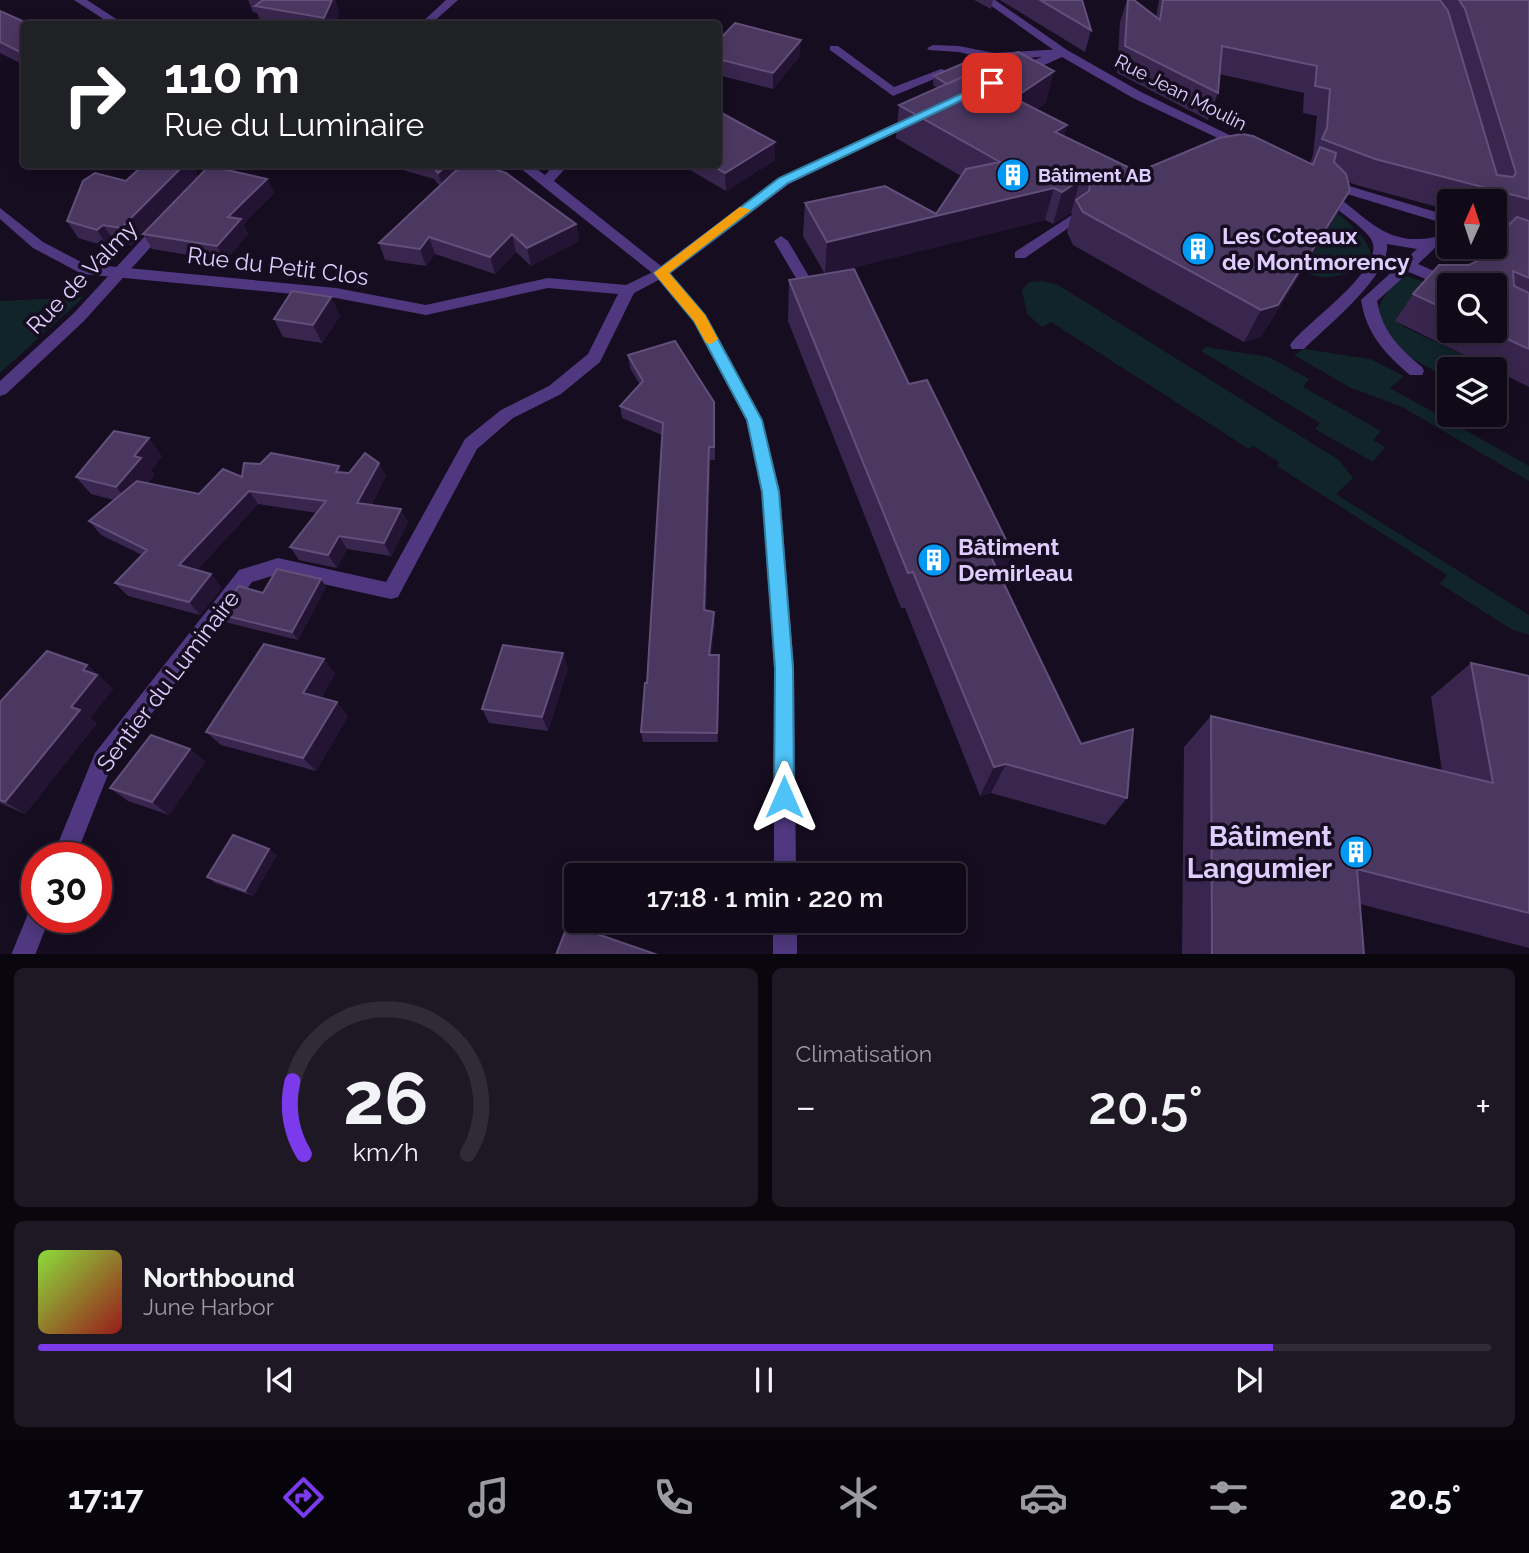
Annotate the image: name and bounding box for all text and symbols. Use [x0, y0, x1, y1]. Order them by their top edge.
text: 110 m [164, 47, 300, 104]
icon: right [49, 49, 140, 140]
street label: Rue Jean Moulin [1111, 49, 1251, 135]
pin [962, 53, 1022, 113]
icon: arrive [973, 64, 1011, 102]
text: Rue du Luminaire [164, 106, 424, 143]
building icon: Bâtiment AB [994, 156, 1032, 194]
place label: Bâtiment AB [1038, 164, 1151, 186]
north arrow [1437, 189, 1507, 259]
map controls [1437, 189, 1507, 427]
street label: Rue de Valmy [21, 214, 143, 339]
place label: Les Coteaux de Montmorency [1222, 222, 1410, 275]
building icon: Les Coteaux de Montmorency [1179, 230, 1217, 268]
street label: Rue du Petit Clos [186, 241, 370, 290]
button: search [1437, 273, 1507, 343]
button: layers [1437, 357, 1507, 427]
place label: Bâtiment Demirleau [958, 533, 1073, 586]
building icon: Bâtiment Demirleau [915, 541, 953, 579]
street label: Sentier du Luminaire [91, 585, 244, 776]
position arrow [747, 760, 821, 834]
place label: Bâtiment Langumier [1187, 820, 1332, 885]
building icon: Bâtiment Langumier [1337, 833, 1375, 871]
speed limit sign: 30 [21, 842, 112, 933]
text: 17:18 · 1 min · 220 m [647, 883, 883, 913]
text: Climatisation [796, 1040, 932, 1067]
text: 26 [343, 1056, 428, 1141]
text: 20.5° [1088, 1075, 1203, 1136]
text: − [796, 1084, 816, 1129]
text: + [1475, 1084, 1491, 1129]
text: km/h [353, 1136, 419, 1166]
text: Northbound [143, 1263, 295, 1293]
text: June Harbor [143, 1293, 274, 1320]
icon: previous [261, 1361, 299, 1399]
icon: pause [745, 1361, 783, 1399]
icon: next [1230, 1361, 1268, 1399]
icon: directions [279, 1473, 328, 1522]
icon: music [464, 1473, 513, 1522]
icon: phone [649, 1473, 698, 1522]
icon: climate [834, 1473, 883, 1522]
icon: car [1019, 1473, 1068, 1522]
icon: filters [1204, 1473, 1253, 1522]
text: 17:17 [68, 1479, 143, 1516]
text: 20.5° [1389, 1479, 1461, 1516]

